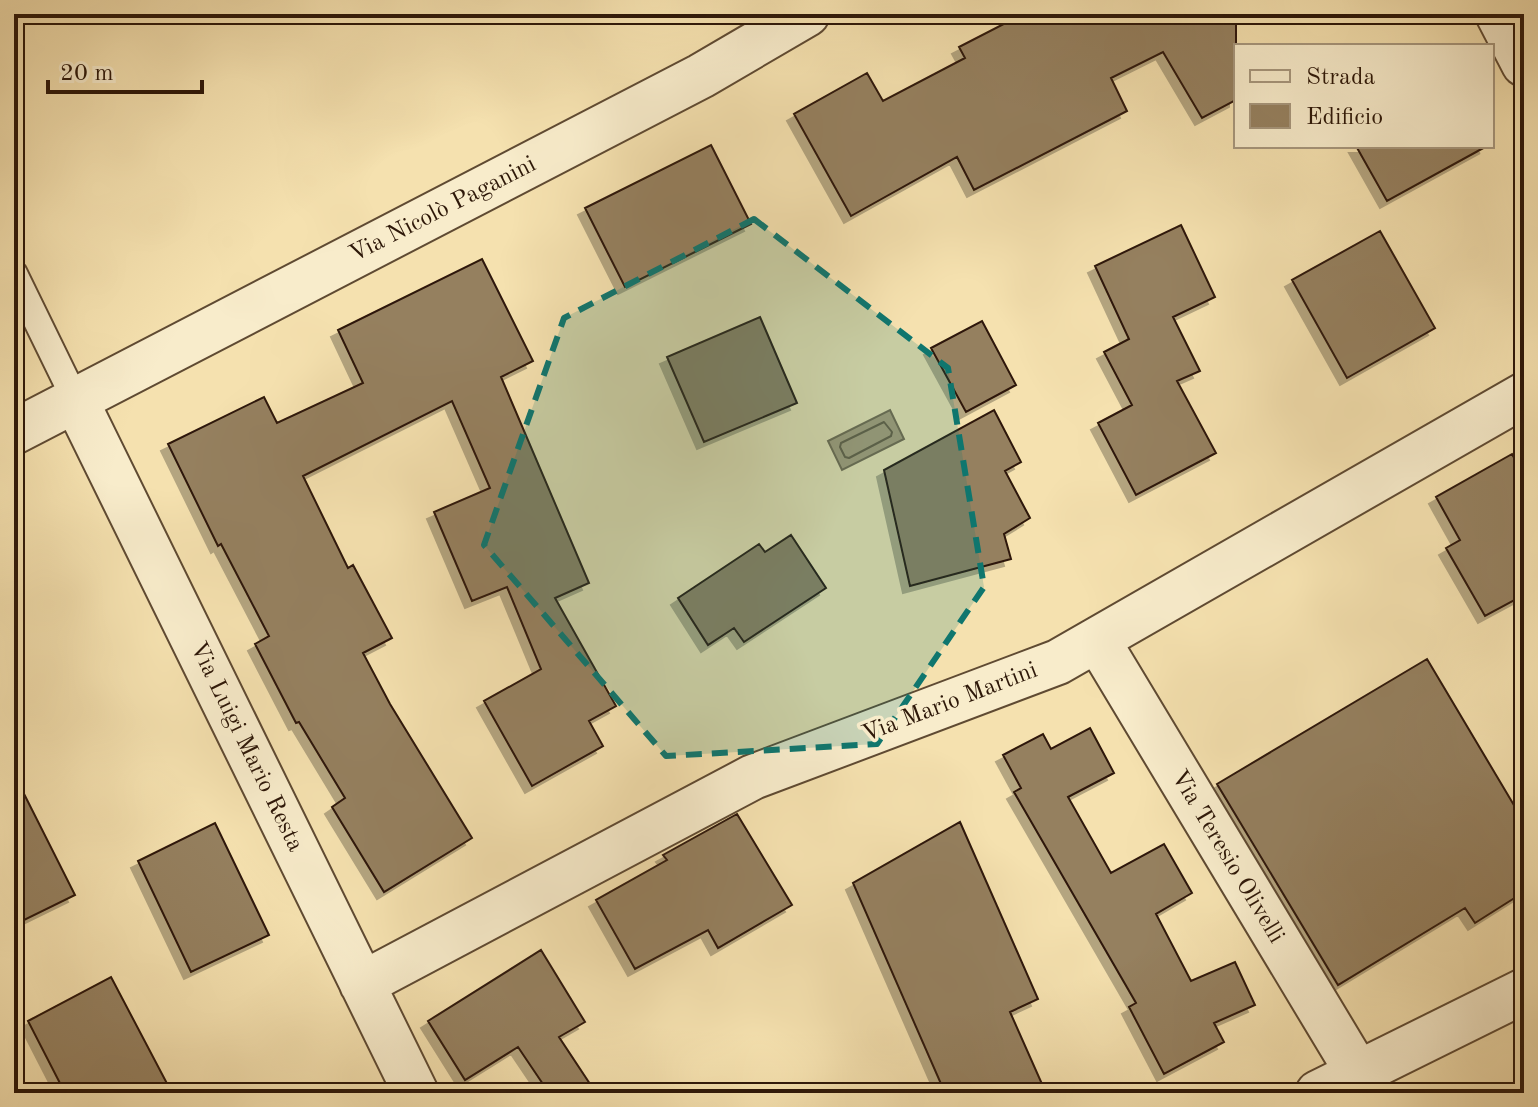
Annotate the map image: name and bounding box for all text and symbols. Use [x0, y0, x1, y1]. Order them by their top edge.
scale bar [48, 44, 202, 94]
legend [1234, 44, 1494, 148]
text: 20 m [60, 62, 114, 86]
text: Strada [1306, 66, 1376, 90]
text: Edificio [1306, 106, 1383, 130]
street label: Via Nicolò Paganini [346, 153, 540, 267]
street label: Via Luigi Mario Resta [185, 638, 307, 856]
street label: Via Mario Martini [859, 659, 1041, 747]
street label: Via Teresio Olivelli [1166, 766, 1288, 948]

